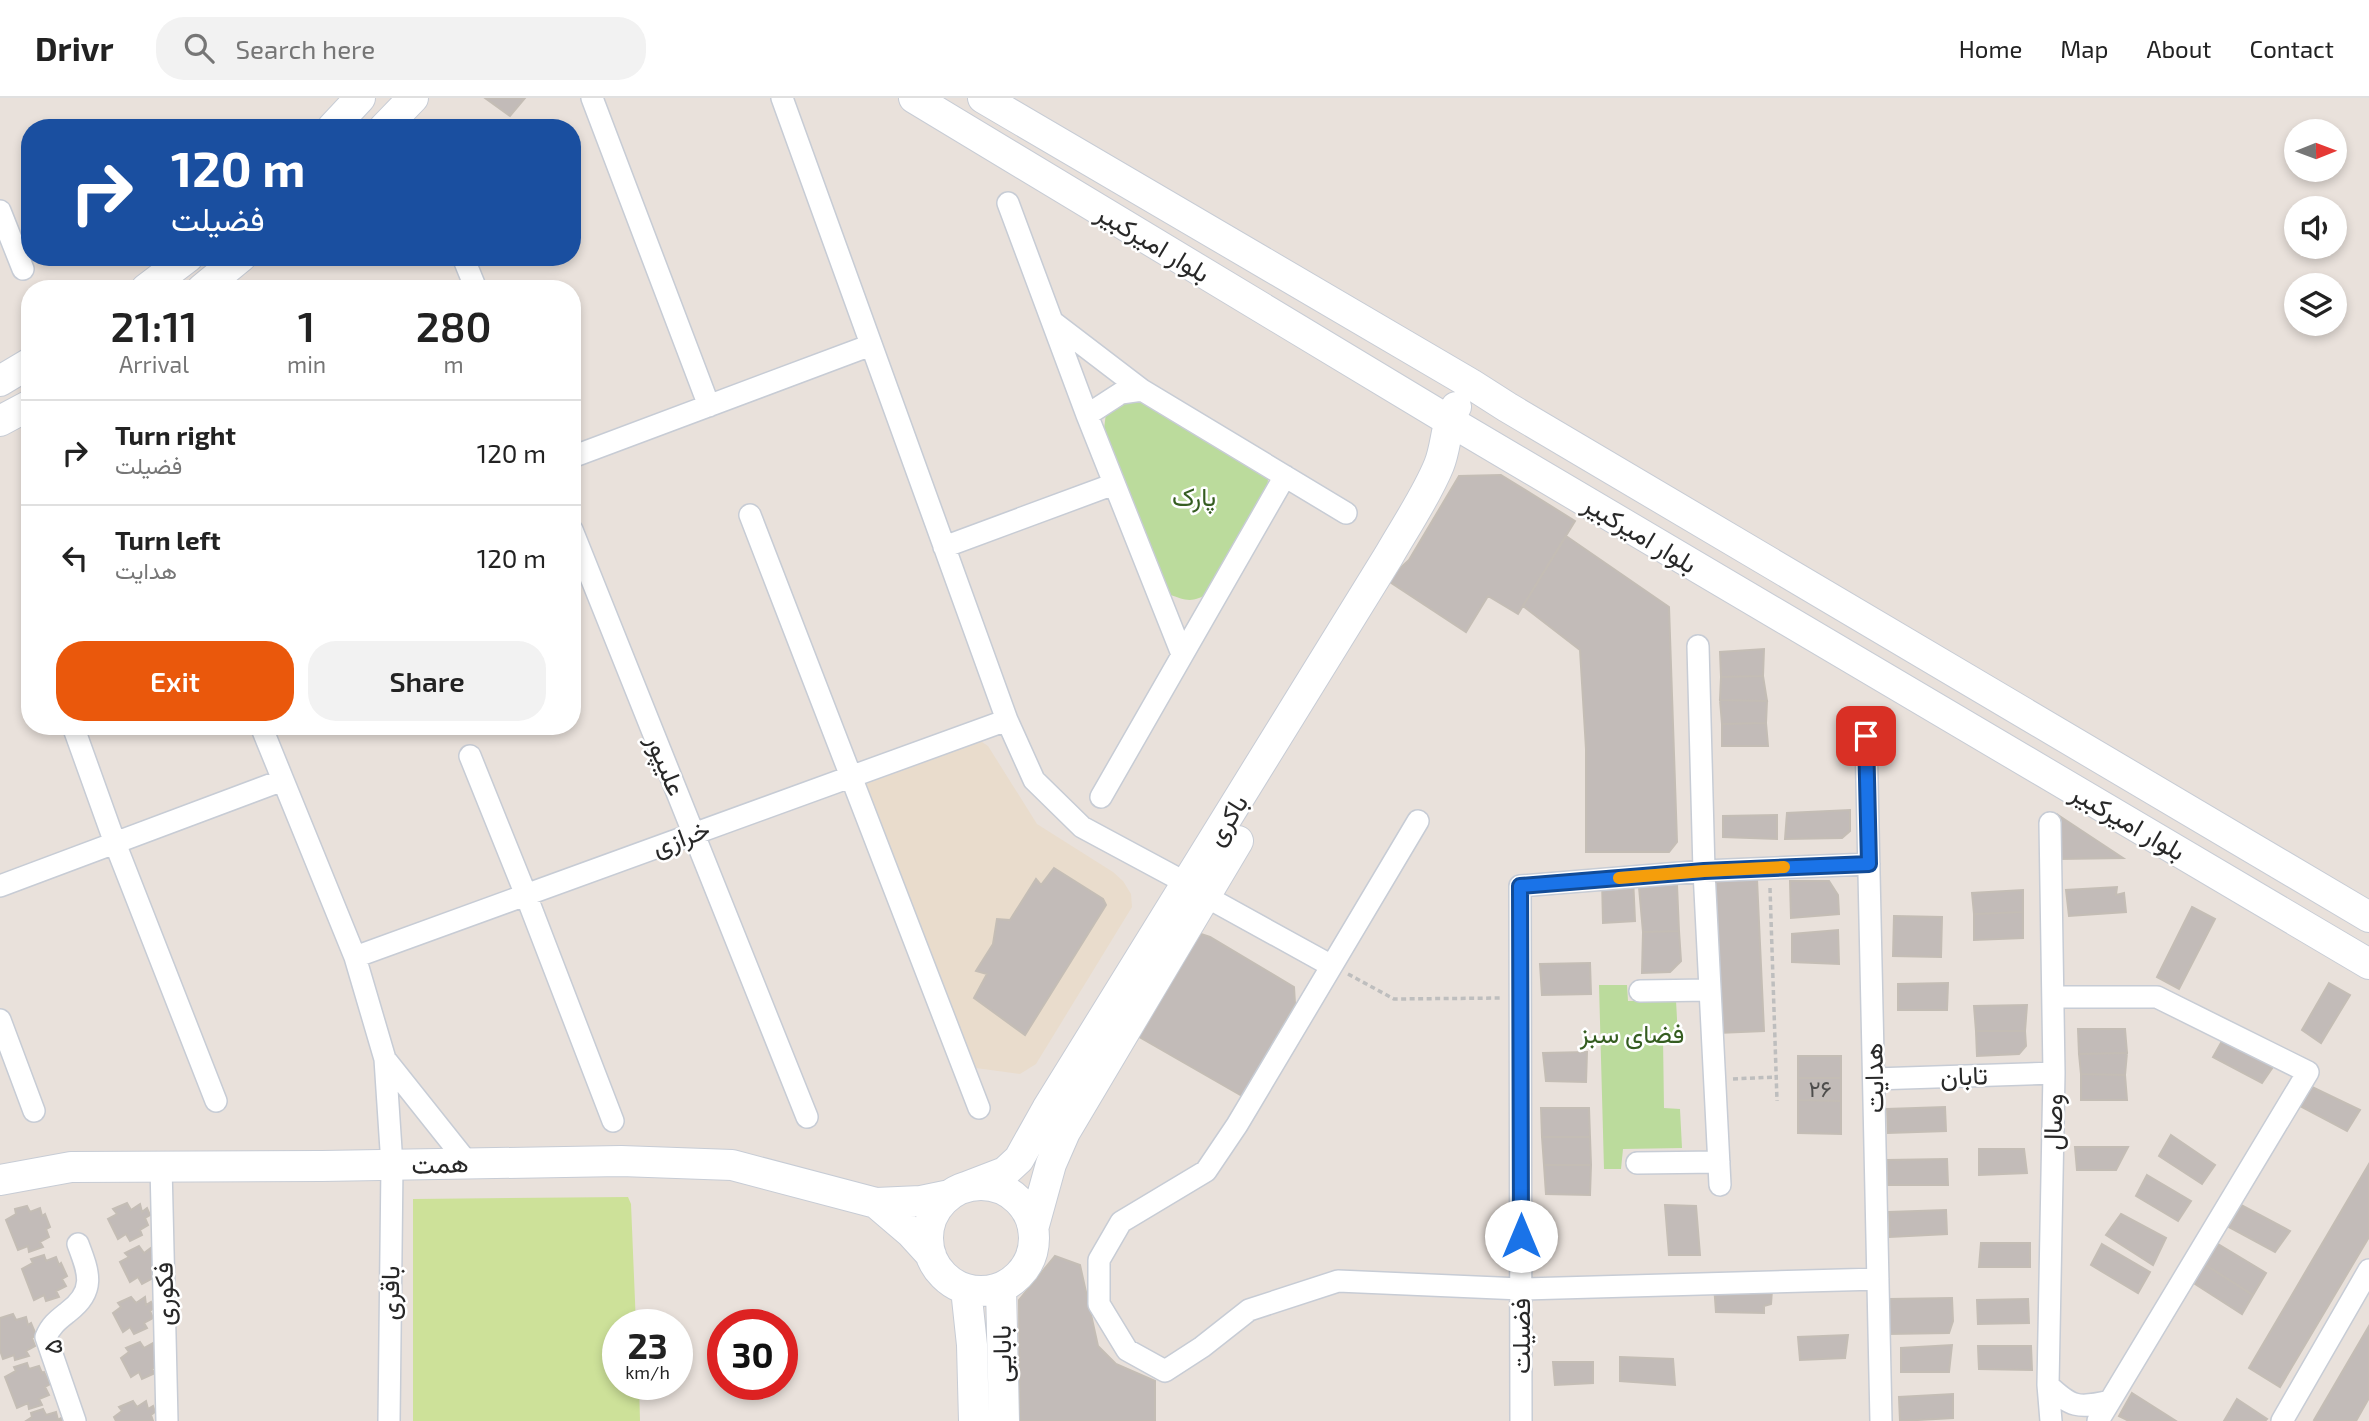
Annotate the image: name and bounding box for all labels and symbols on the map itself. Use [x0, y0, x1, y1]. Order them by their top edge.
north arrow [2284, 119, 2347, 182]
street label: بلوار امیرکبیر [1089, 195, 1216, 289]
park label: پارک [1172, 480, 1216, 515]
street label: بلوار امیرکبیر [1576, 486, 1703, 580]
pin [1836, 706, 1896, 766]
street label: علیپور [637, 728, 694, 801]
street label: بلوار امیرکبیر [2064, 775, 2191, 868]
street label: باکری [1198, 788, 1255, 852]
street label: خرازی [647, 812, 714, 863]
park label: فضای سبز [1579, 1017, 1684, 1050]
street label: هدایت [1856, 1043, 1890, 1113]
street label: تابان [1940, 1058, 1988, 1092]
house number: ۲۶ [1808, 1074, 1832, 1102]
street label: وصال [2036, 1093, 2069, 1151]
street label: همت [411, 1146, 469, 1179]
position arrow [1484, 1199, 1558, 1273]
street label: فکوری [146, 1262, 181, 1326]
street label: باقری [373, 1265, 406, 1321]
street label: فضیلت [1504, 1298, 1536, 1374]
speed limit sign: 30 [707, 1309, 798, 1400]
street label: بابایی [985, 1325, 1018, 1383]
street label: ۵ [35, 1338, 68, 1357]

